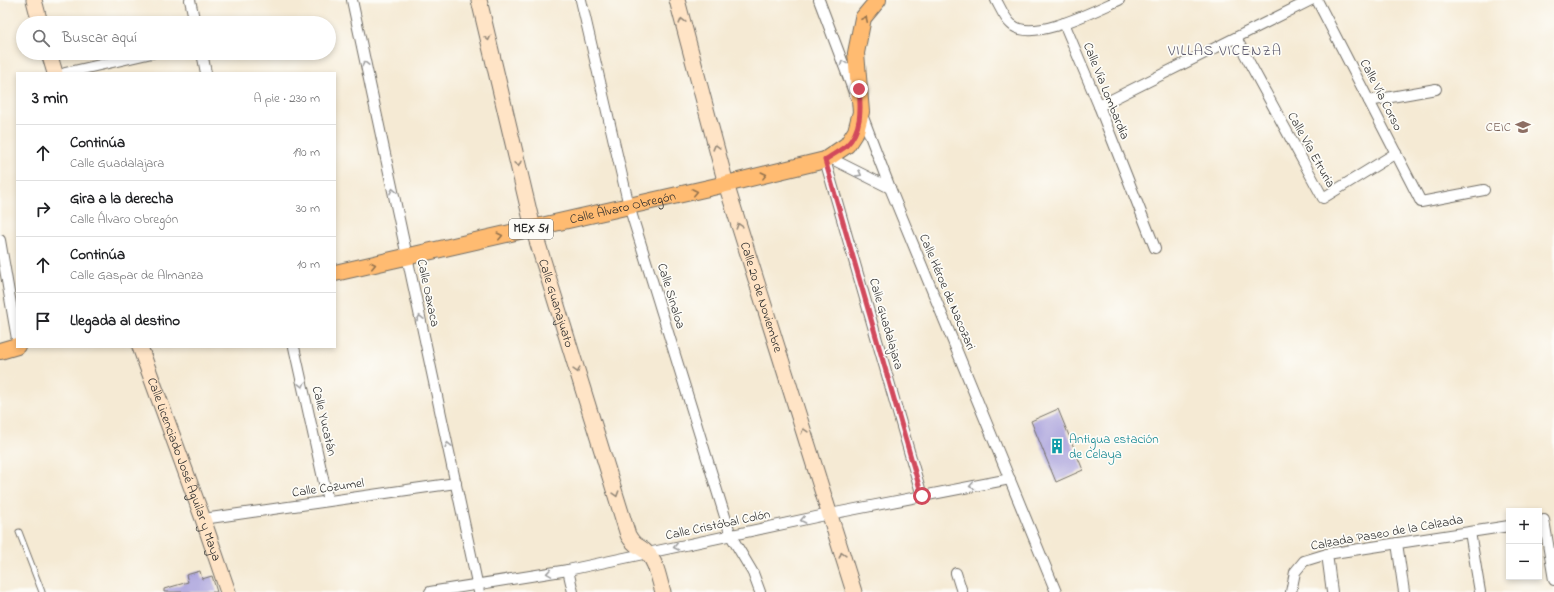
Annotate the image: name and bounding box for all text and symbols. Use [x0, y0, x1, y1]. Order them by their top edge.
search box [16, 16, 336, 60]
one-way arrow [860, 16, 868, 23]
one-way arrow [679, 18, 687, 24]
icon: search [30, 27, 52, 49]
text: Buscar aquí [62, 27, 137, 49]
one-way arrow [483, 34, 492, 41]
street label: Calle Vía Lombardía [1078, 40, 1134, 142]
district label: VILLAS VICENZA [1167, 40, 1282, 62]
street label: Calle Vía Corso [1355, 56, 1407, 134]
one-way arrow [839, 59, 847, 66]
one-way arrow [362, 60, 370, 67]
route end [850, 80, 868, 98]
text: 3 min [32, 86, 68, 111]
text: A pie · 230 m [253, 89, 320, 108]
street label: Calle Vía Etruria [1282, 109, 1340, 191]
place label: CEIC [1486, 118, 1511, 137]
school or university icon: CEIC [1514, 118, 1532, 136]
text: Continúa [70, 132, 125, 154]
icon: ahead [32, 142, 54, 164]
text: 190 m [293, 143, 320, 162]
one-way arrow [712, 144, 721, 151]
text: Calle Guadalajara [70, 154, 164, 173]
one-way arrow [513, 161, 521, 168]
one-way arrow [855, 169, 862, 176]
one-way arrow [760, 171, 767, 180]
street label: Calle Álvaro Obregón [568, 186, 678, 229]
one-way arrow [389, 187, 397, 194]
text: Gira a la derecha [70, 188, 173, 210]
one-way arrow [692, 188, 698, 196]
icon: right [32, 198, 54, 220]
text: 30 m [296, 199, 320, 218]
text: Calle Álvaro Obregón [70, 210, 178, 229]
road number: MEX 51 [509, 219, 553, 239]
one-way arrow [735, 223, 744, 230]
street label: Calle Héroe de Nacozari [914, 231, 980, 353]
one-way arrow [497, 233, 503, 241]
street label: Calle 20 de Noviembre [735, 239, 788, 355]
text: Continúa [70, 244, 125, 266]
icon: ahead [32, 254, 54, 276]
text: 10 m [297, 255, 320, 274]
street label: Calle Guanajuato [534, 256, 579, 350]
street label: Calle Oaxaca [412, 257, 444, 329]
one-way arrow [370, 261, 376, 269]
street label: Calle Sinaloa [652, 261, 690, 331]
text: Calle Gaspar de Almanza [70, 266, 203, 285]
street label: Calle Guadalajara [864, 276, 908, 372]
icon: arrive [32, 310, 54, 332]
text: Llegada al destino [70, 310, 180, 332]
one-way arrow [417, 315, 425, 321]
one-way arrow [572, 366, 581, 373]
street label: Calle Licenciado José Aguilar y Maya [142, 375, 226, 564]
one-way arrow [298, 382, 306, 388]
street label: Calle Yucatán [307, 384, 341, 458]
one-way arrow [800, 427, 809, 434]
place label: Antigua estación de Celaya [1069, 430, 1159, 465]
building icon: Antigua estación de Celaya [1048, 437, 1066, 455]
one-way arrow [444, 442, 452, 448]
street label: Calle Cozumel [291, 474, 365, 502]
one-way arrow [969, 482, 975, 490]
route start [913, 487, 931, 505]
one-way arrow [611, 491, 619, 498]
street label: Calle Cristóbal Colón [664, 505, 772, 545]
map controls [1506, 508, 1542, 580]
button: + [1506, 508, 1542, 544]
street label: Calzada Paseo de la Calzada [1309, 510, 1465, 556]
one-way arrow [800, 515, 807, 524]
one-way arrow [673, 543, 679, 551]
button: − [1506, 544, 1542, 580]
one-way arrow [838, 551, 847, 558]
one-way arrow [546, 568, 552, 577]

